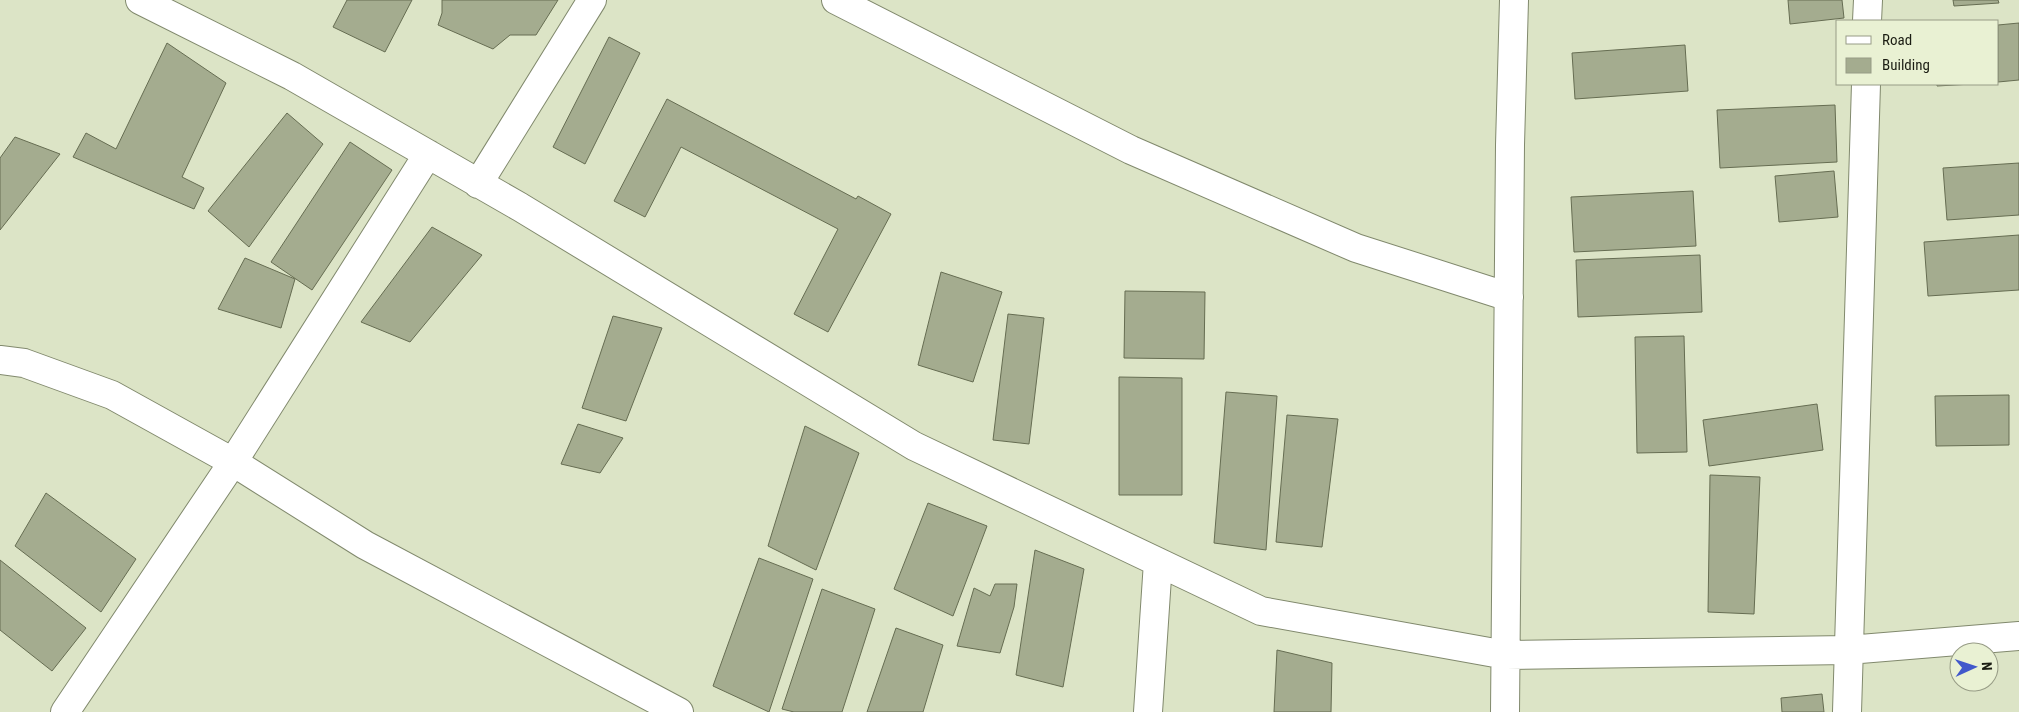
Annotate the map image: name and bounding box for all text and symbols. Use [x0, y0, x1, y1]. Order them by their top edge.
legend [1836, 20, 1999, 85]
text: Road [1882, 31, 1912, 49]
text: Building [1882, 56, 1930, 74]
north arrow [1949, 642, 1999, 692]
text: N [1979, 662, 1995, 671]

